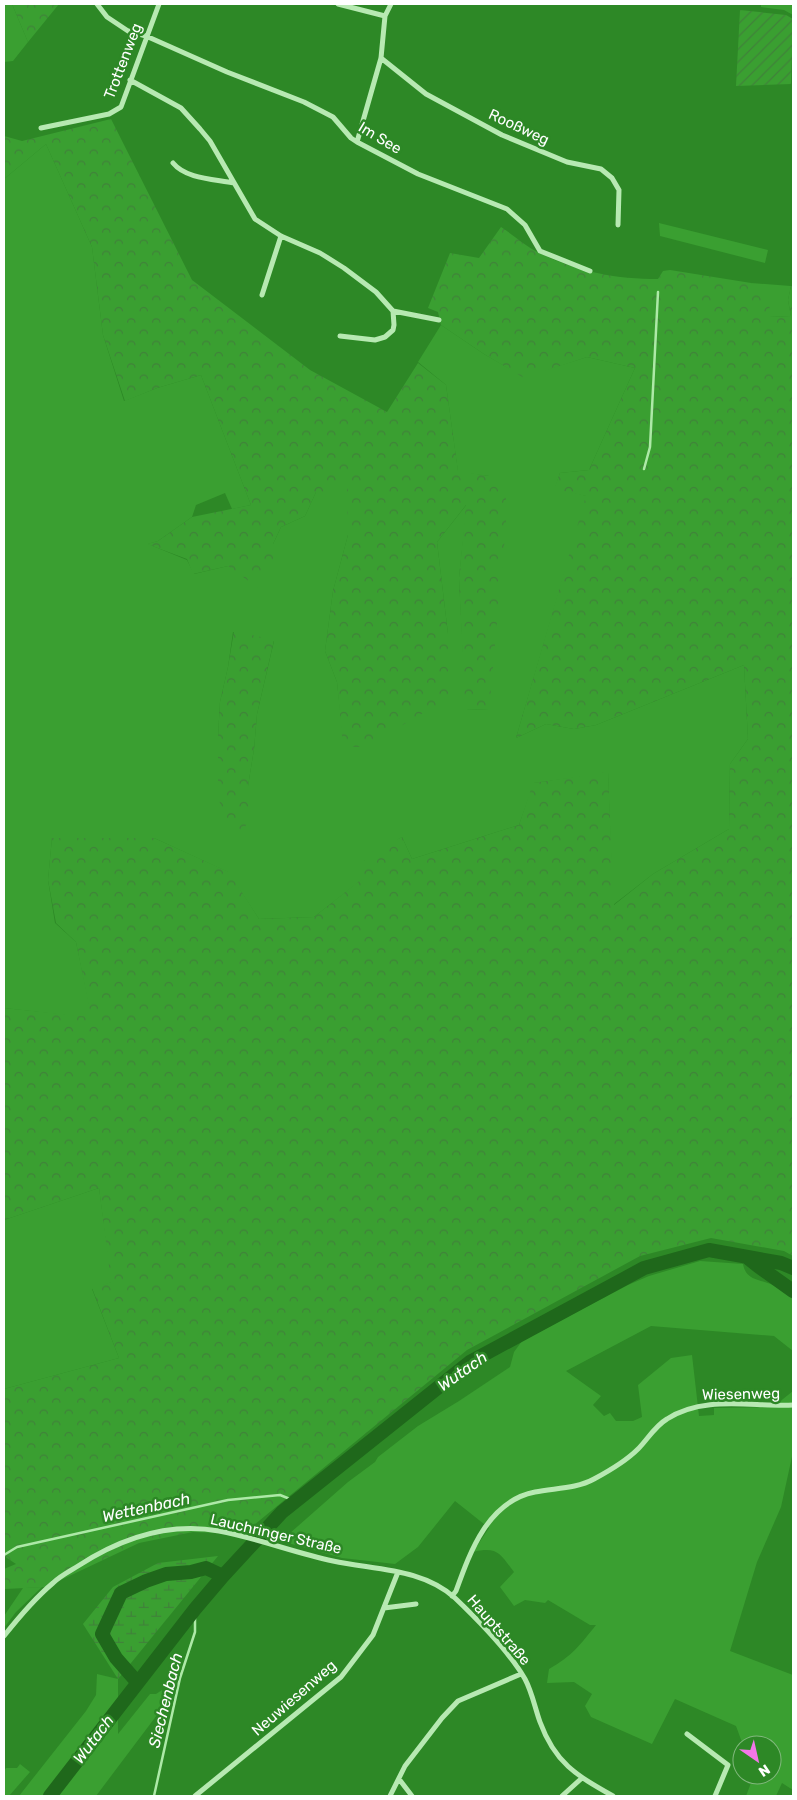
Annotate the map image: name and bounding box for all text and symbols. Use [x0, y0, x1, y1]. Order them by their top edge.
street label: Trottenweg [100, 20, 146, 102]
street label: Rooßweg [486, 105, 552, 149]
street label: Im See [355, 118, 405, 158]
water label: Wutach [434, 1348, 491, 1395]
street label: Wiesenweg [702, 1384, 780, 1404]
water label: Wettenbach [100, 1489, 192, 1526]
street label: Lauchringer Straße [209, 1510, 343, 1558]
street label: Hauptstraße [464, 1591, 534, 1669]
water label: Siechenbach [144, 1651, 186, 1750]
street label: Neuwiesenweg [248, 1656, 340, 1740]
water label: Wutach [69, 1711, 118, 1767]
north arrow [732, 1735, 782, 1785]
text: N [755, 1760, 773, 1780]

